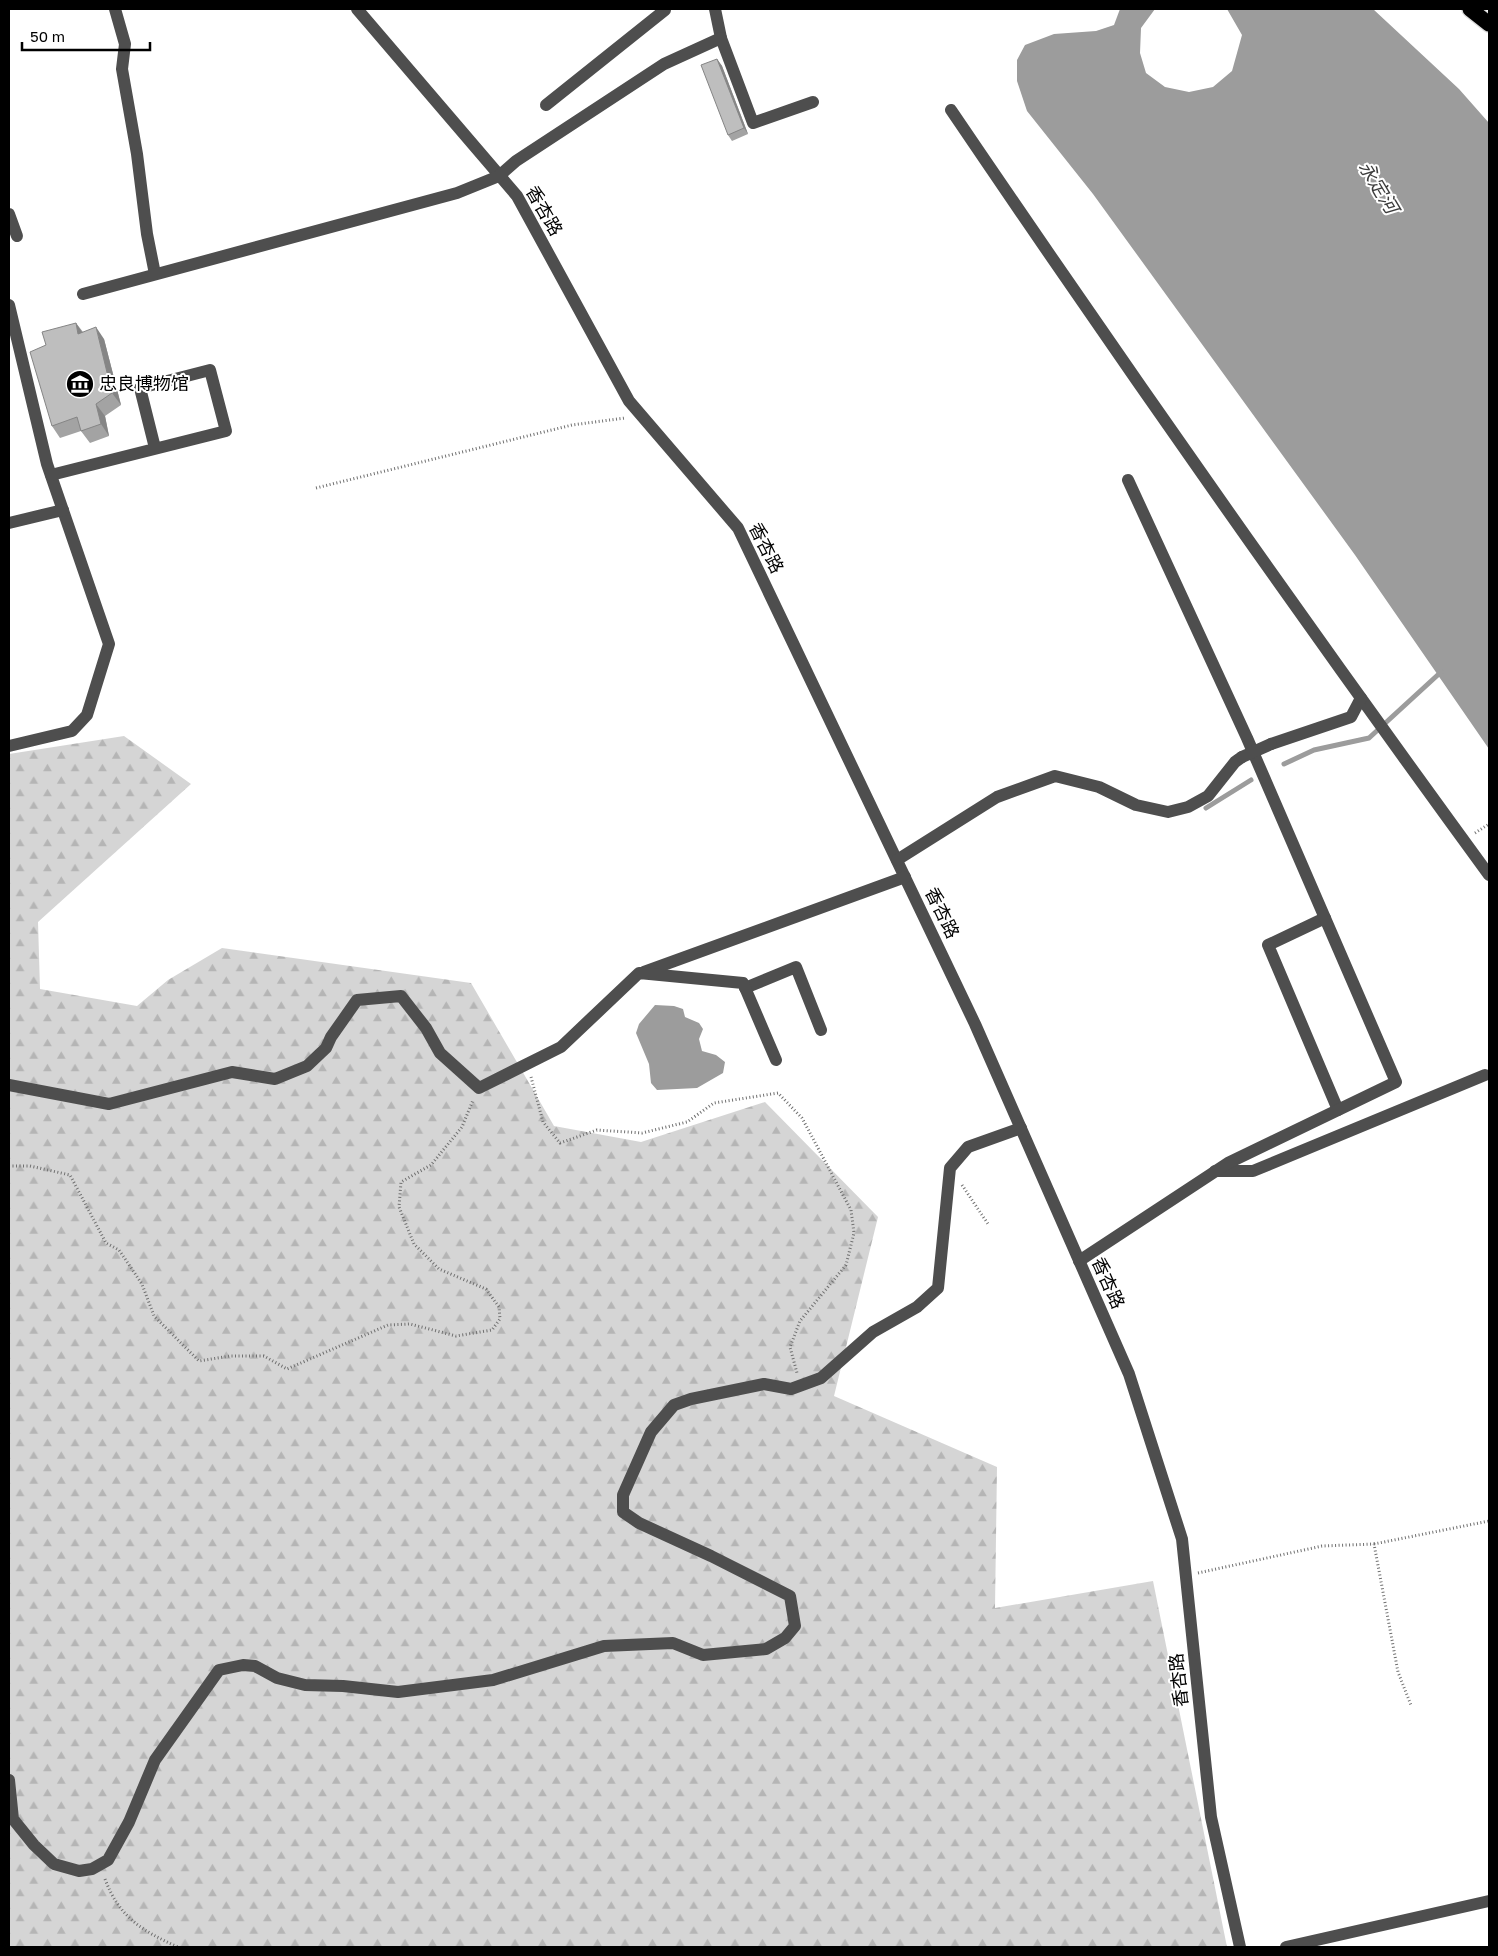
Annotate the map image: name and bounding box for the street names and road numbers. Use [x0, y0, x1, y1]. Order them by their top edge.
street label: 香杏路 [522, 182, 568, 239]
street label: 香杏路 [745, 518, 789, 577]
street label: 香杏路 [921, 883, 965, 942]
street label: 香杏路 [1088, 1253, 1130, 1312]
street label: 香杏路 [1164, 1652, 1192, 1708]

